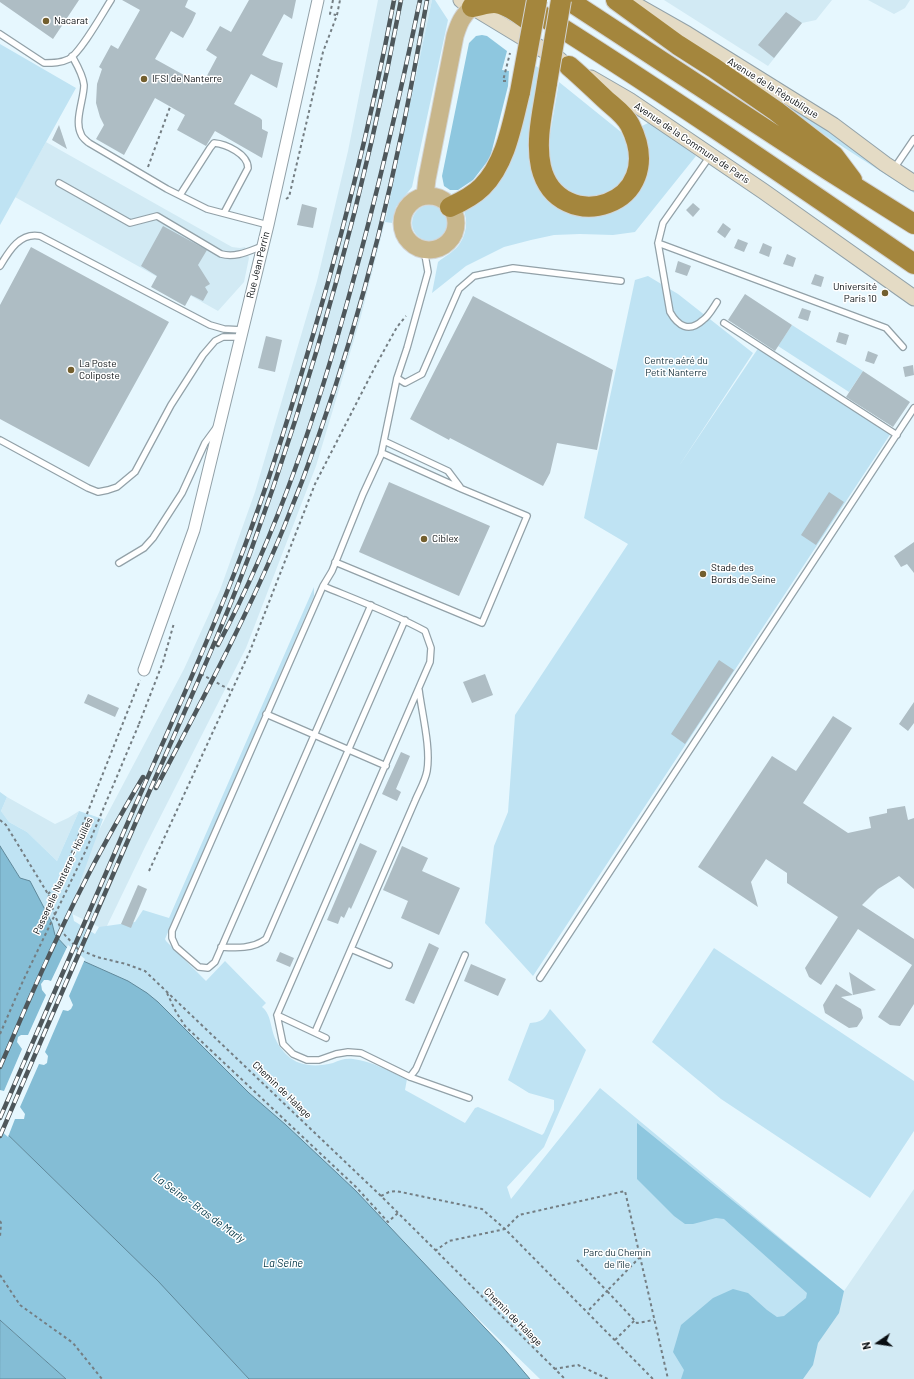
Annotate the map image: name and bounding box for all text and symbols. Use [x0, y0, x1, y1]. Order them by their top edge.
place label: Nacarat [54, 15, 89, 27]
marker: Nacarat [41, 16, 51, 26]
street label: Avenue de la République [725, 55, 821, 121]
place label: IFSI de Nanterre [152, 73, 222, 85]
marker: IFSI de Nanterre [139, 74, 149, 84]
street label: Avenue de la Commune de Paris [632, 100, 752, 186]
street label: Rue Jean Perrin [244, 230, 272, 300]
place label: Université Paris 10 [833, 281, 877, 304]
marker: Université Paris 10 [880, 288, 890, 298]
park label: Centre aéré du Petit Nanterre [644, 355, 708, 378]
place label: La Poste Coliposte [79, 358, 120, 382]
marker: La Poste Coliposte [66, 365, 76, 375]
place label: Ciblex [432, 533, 458, 545]
marker: Ciblex [419, 534, 429, 544]
place label: Stade des Bords de Seine [711, 562, 776, 586]
marker: Stade des Bords de Seine [698, 569, 708, 579]
street label: Passerelle Nanterre - Houilles [31, 816, 95, 936]
street label: Chemin de Halage [250, 1059, 314, 1121]
water label: La Seine - Bras de Marly [150, 1170, 248, 1246]
park label: Parc du Chemin de l'île [583, 1247, 651, 1270]
water label: La Seine [263, 1256, 303, 1270]
street label: Chemin de Halage [481, 1285, 545, 1349]
north arrow [858, 1323, 898, 1363]
text: N [859, 1341, 873, 1351]

